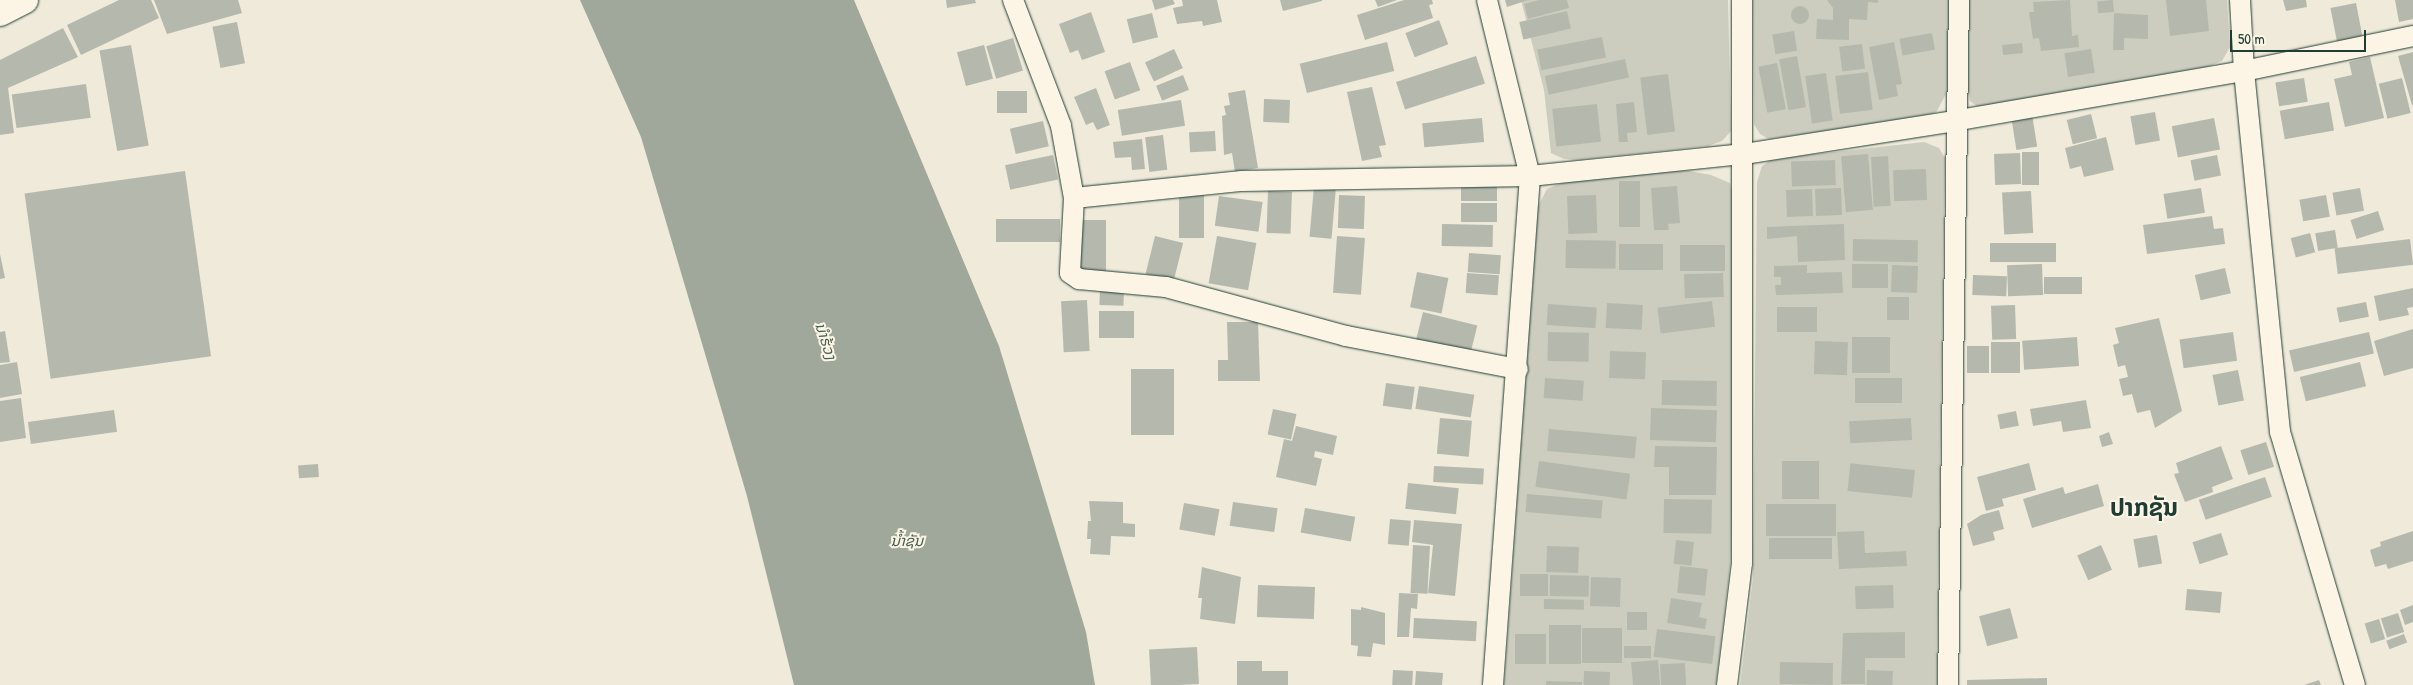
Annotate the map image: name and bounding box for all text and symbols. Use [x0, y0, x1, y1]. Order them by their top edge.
scale bar [2233, 20, 2369, 52]
text: 50 m [2238, 28, 2265, 49]
water label: ນຳ້ຮວງ [812, 320, 840, 362]
district label: ປາກຊັນ [2110, 494, 2178, 522]
water label: ນ້ຳຊັນ [891, 532, 923, 550]

